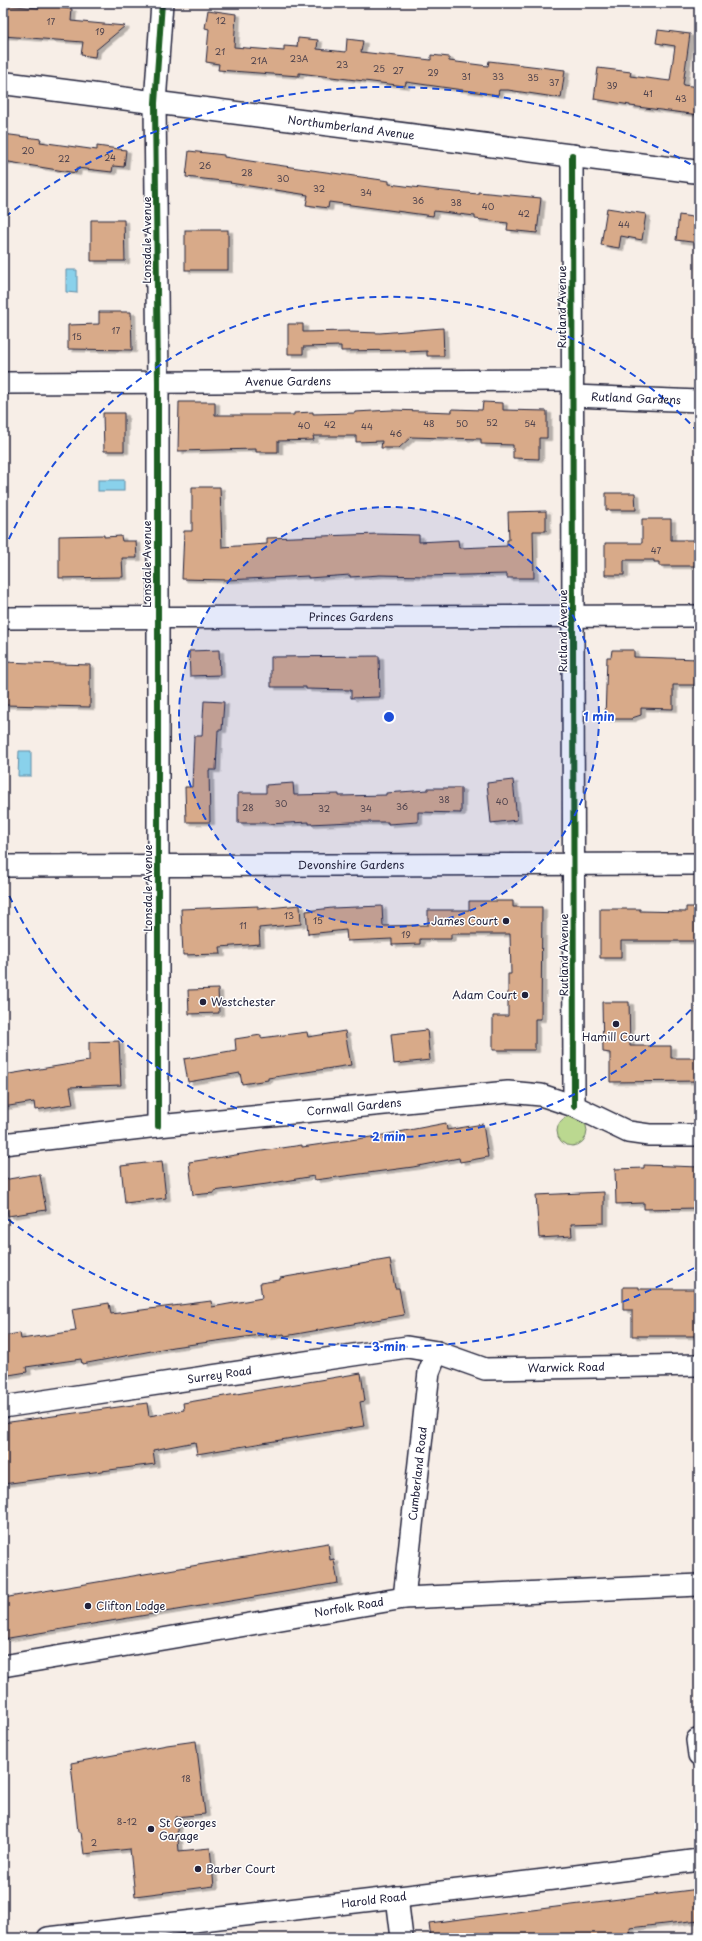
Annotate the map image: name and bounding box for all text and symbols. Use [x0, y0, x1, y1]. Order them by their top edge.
house number: 12 [216, 13, 226, 27]
house number: 17 [47, 14, 56, 28]
house number: 19 [95, 24, 105, 38]
house number: 21 [215, 44, 225, 58]
house number: 23A [290, 51, 309, 65]
house number: 21A [251, 53, 268, 67]
house number: 23 [336, 57, 348, 71]
house number: 25 [373, 61, 385, 75]
house number: 27 [392, 63, 404, 77]
house number: 29 [427, 65, 439, 79]
house number: 31 [461, 69, 471, 83]
house number: 33 [492, 69, 504, 83]
house number: 35 [527, 70, 539, 84]
house number: 37 [549, 75, 559, 89]
house number: 39 [606, 78, 618, 92]
house number: 41 [643, 86, 653, 100]
house number: 43 [675, 91, 687, 105]
street label: Northumberland Avenue [287, 110, 416, 144]
house number: 20 [22, 143, 35, 157]
house number: 24 [104, 150, 116, 164]
house number: 22 [58, 151, 70, 165]
house number: 26 [199, 158, 211, 172]
house number: 28 [241, 165, 253, 179]
house number: 30 [277, 171, 290, 185]
house number: 32 [313, 181, 325, 195]
house number: 34 [360, 185, 372, 199]
house number: 36 [412, 193, 424, 207]
house number: 38 [450, 195, 462, 209]
street label: Lonsdale Avenue [138, 196, 155, 284]
house number: 40 [482, 199, 495, 213]
house number: 42 [518, 206, 530, 220]
house number: 44 [618, 217, 630, 231]
street label: Rutland Avenue [553, 266, 570, 348]
house number: 17 [112, 323, 121, 337]
house number: 15 [72, 329, 82, 343]
street label: Avenue Gardens [245, 372, 331, 390]
street label: Rutland Gardens [591, 388, 681, 408]
house number: 52 [486, 415, 498, 429]
house number: 48 [423, 416, 435, 430]
house number: 50 [456, 416, 469, 430]
house number: 54 [524, 416, 536, 430]
house number: 42 [324, 417, 336, 431]
house number: 40 [298, 418, 311, 432]
house number: 44 [361, 419, 373, 433]
house number: 46 [390, 426, 402, 440]
street label: Lonsdale Avenue [138, 520, 155, 608]
house number: 47 [651, 543, 661, 557]
street label: Rutland Avenue [554, 590, 571, 672]
street label: Princes Gardens [309, 608, 393, 625]
text: 1 min [583, 707, 615, 725]
centre of rings [382, 710, 396, 724]
house number: 38 [438, 792, 450, 806]
house number: 40 [496, 794, 509, 808]
house number: 30 [275, 796, 288, 810]
house number: 36 [396, 799, 408, 813]
house number: 28 [242, 800, 254, 814]
house number: 32 [318, 801, 330, 815]
house number: 34 [360, 801, 372, 815]
street label: Lonsdale Avenue [139, 844, 156, 932]
street label: Devonshire Gardens [298, 856, 404, 873]
house number: 13 [284, 908, 294, 922]
place label: James Court [431, 912, 499, 929]
house number: 15 [313, 913, 323, 927]
street label: Rutland Avenue [555, 914, 572, 996]
marker: James Court [501, 916, 511, 926]
house number: 11 [239, 918, 247, 932]
house number: 19 [401, 927, 411, 941]
place label: Adam Court [452, 986, 518, 1003]
marker: Adam Court [520, 990, 530, 1000]
place label: Westchester [211, 993, 276, 1010]
marker: Westchester [198, 997, 208, 1007]
marker: Hamill Court [611, 1019, 621, 1029]
place label: Hamill Court [582, 1028, 650, 1045]
street label: Cornwall Gardens [306, 1093, 402, 1120]
text: 2 min [372, 1127, 406, 1145]
text: 3 min [372, 1337, 406, 1355]
street label: Warwick Road [527, 1358, 605, 1376]
street label: Surrey Road [186, 1361, 253, 1388]
street label: Cumberland Road [404, 1426, 431, 1522]
street label: Norfolk Road [313, 1593, 385, 1621]
place label: Clifton Lodge [96, 1597, 166, 1614]
marker: Clifton Lodge [83, 1601, 93, 1611]
house number: 18 [181, 1771, 191, 1785]
house number: 8-12 [117, 1814, 137, 1828]
place label: St Georges Garage [159, 1814, 216, 1844]
marker: St Georges Garage [146, 1824, 156, 1834]
house number: 2 [91, 1835, 97, 1849]
place label: Barber Court [206, 1860, 276, 1877]
marker: Barber Court [193, 1864, 203, 1874]
street label: Harold Road [340, 1887, 408, 1912]

